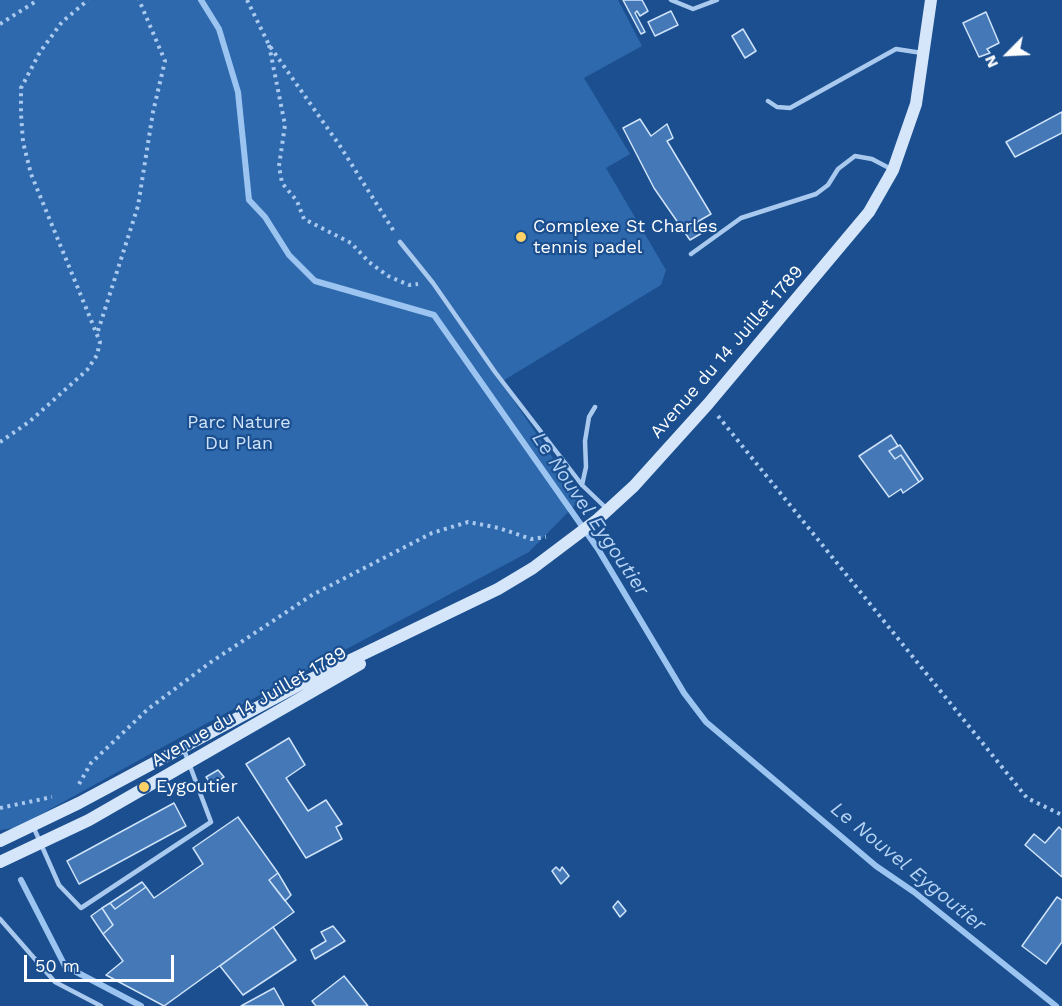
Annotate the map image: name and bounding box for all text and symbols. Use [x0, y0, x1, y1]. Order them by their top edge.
north arrow [978, 24, 1038, 84]
text: N [980, 52, 1002, 71]
place label: Complexe St Charles tennis padel [533, 216, 718, 258]
marker: Complexe St Charles tennis padel [514, 230, 528, 244]
street label: Avenue du 14 Juillet 1789 [646, 261, 808, 443]
park label: Parc Nature Du Plan [187, 412, 291, 454]
water label: Le Nouvel Eygoutier [526, 428, 654, 600]
street label: Avenue du 14 Juillet 1789 [147, 642, 351, 772]
place label: Eygoutier [156, 776, 238, 798]
marker: Eygoutier [137, 780, 151, 794]
water label: Le Nouvel Eygoutier [826, 797, 990, 937]
scale bar [27, 943, 177, 981]
text: 50 m [35, 955, 80, 976]

